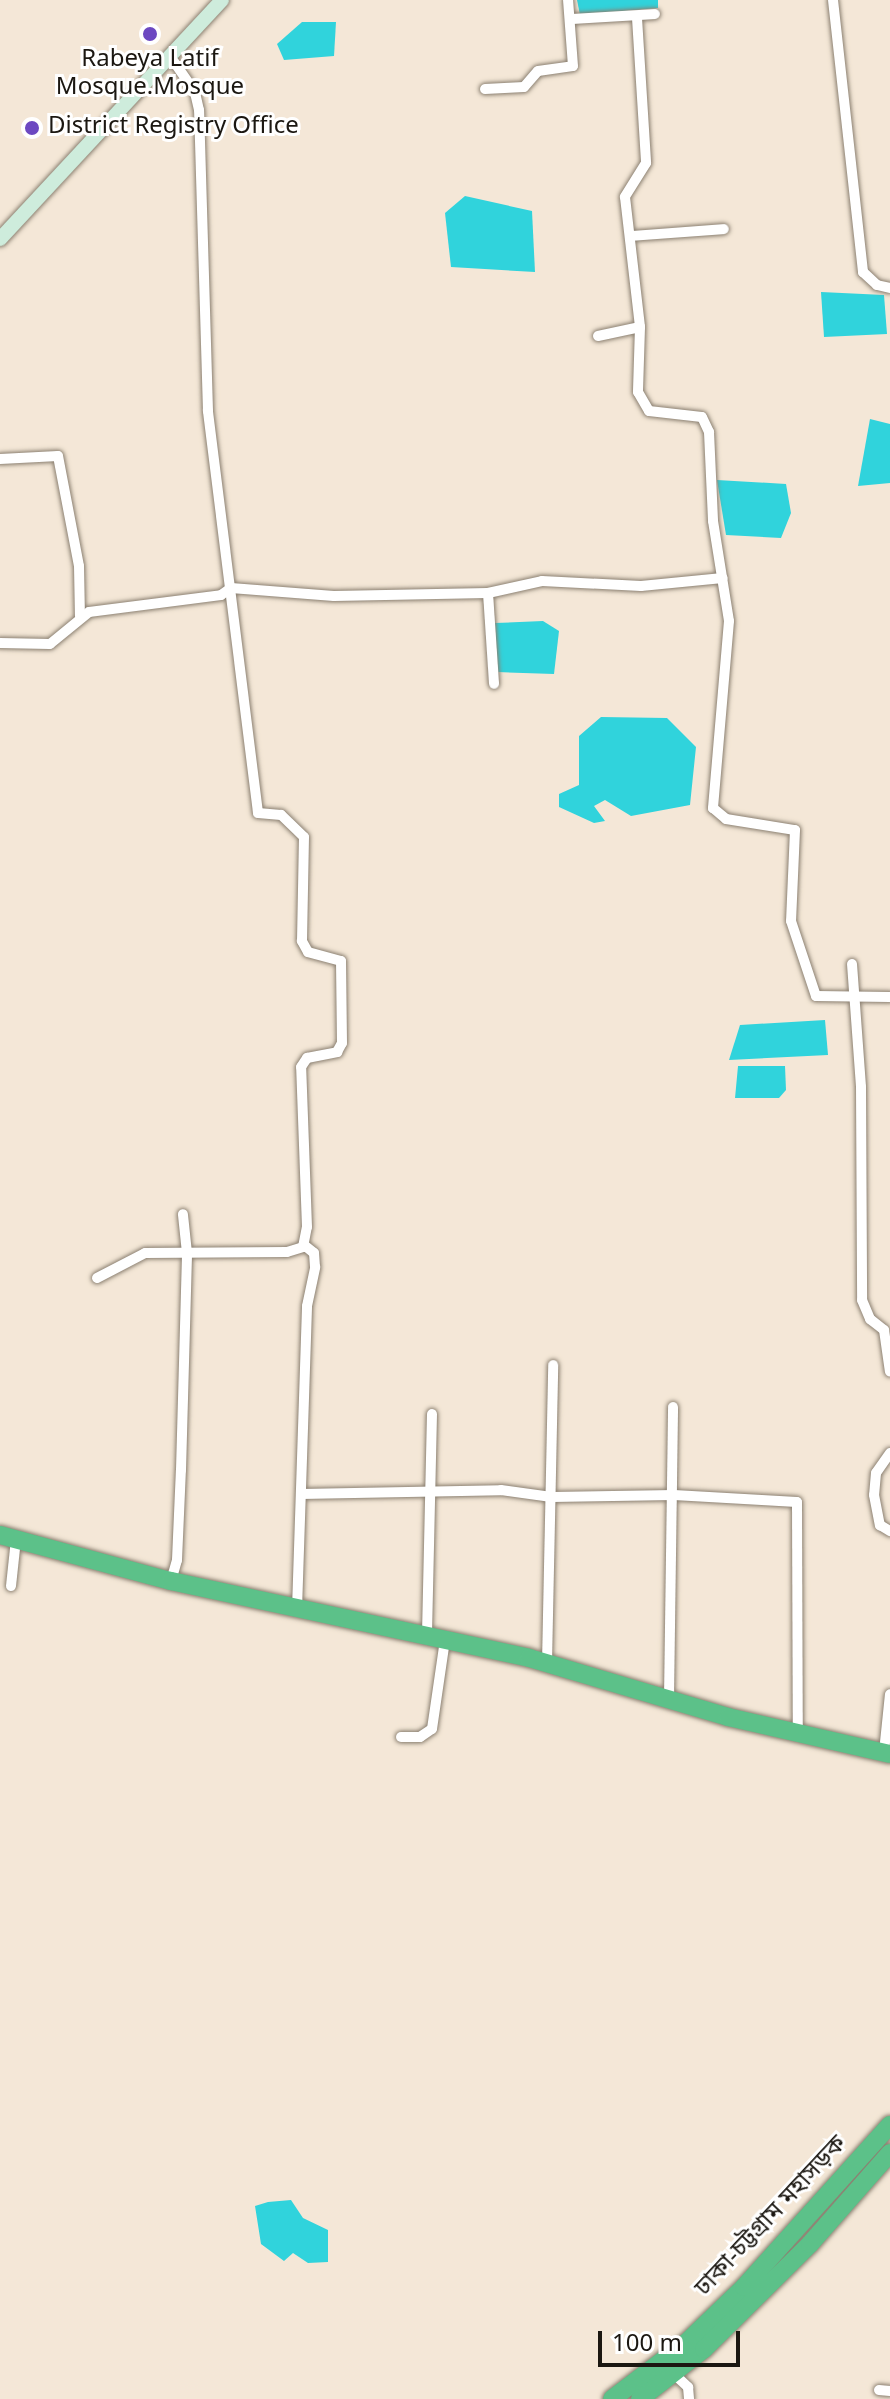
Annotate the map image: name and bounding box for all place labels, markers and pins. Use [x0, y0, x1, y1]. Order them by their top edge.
marker: Rabeya Latif Mosque.Mosque [141, 25, 159, 43]
place label: Rabeya Latif Mosque.Mosque [56, 47, 244, 103]
place label: District Registry Office [48, 114, 299, 142]
marker: District Registry Office [23, 119, 41, 137]

